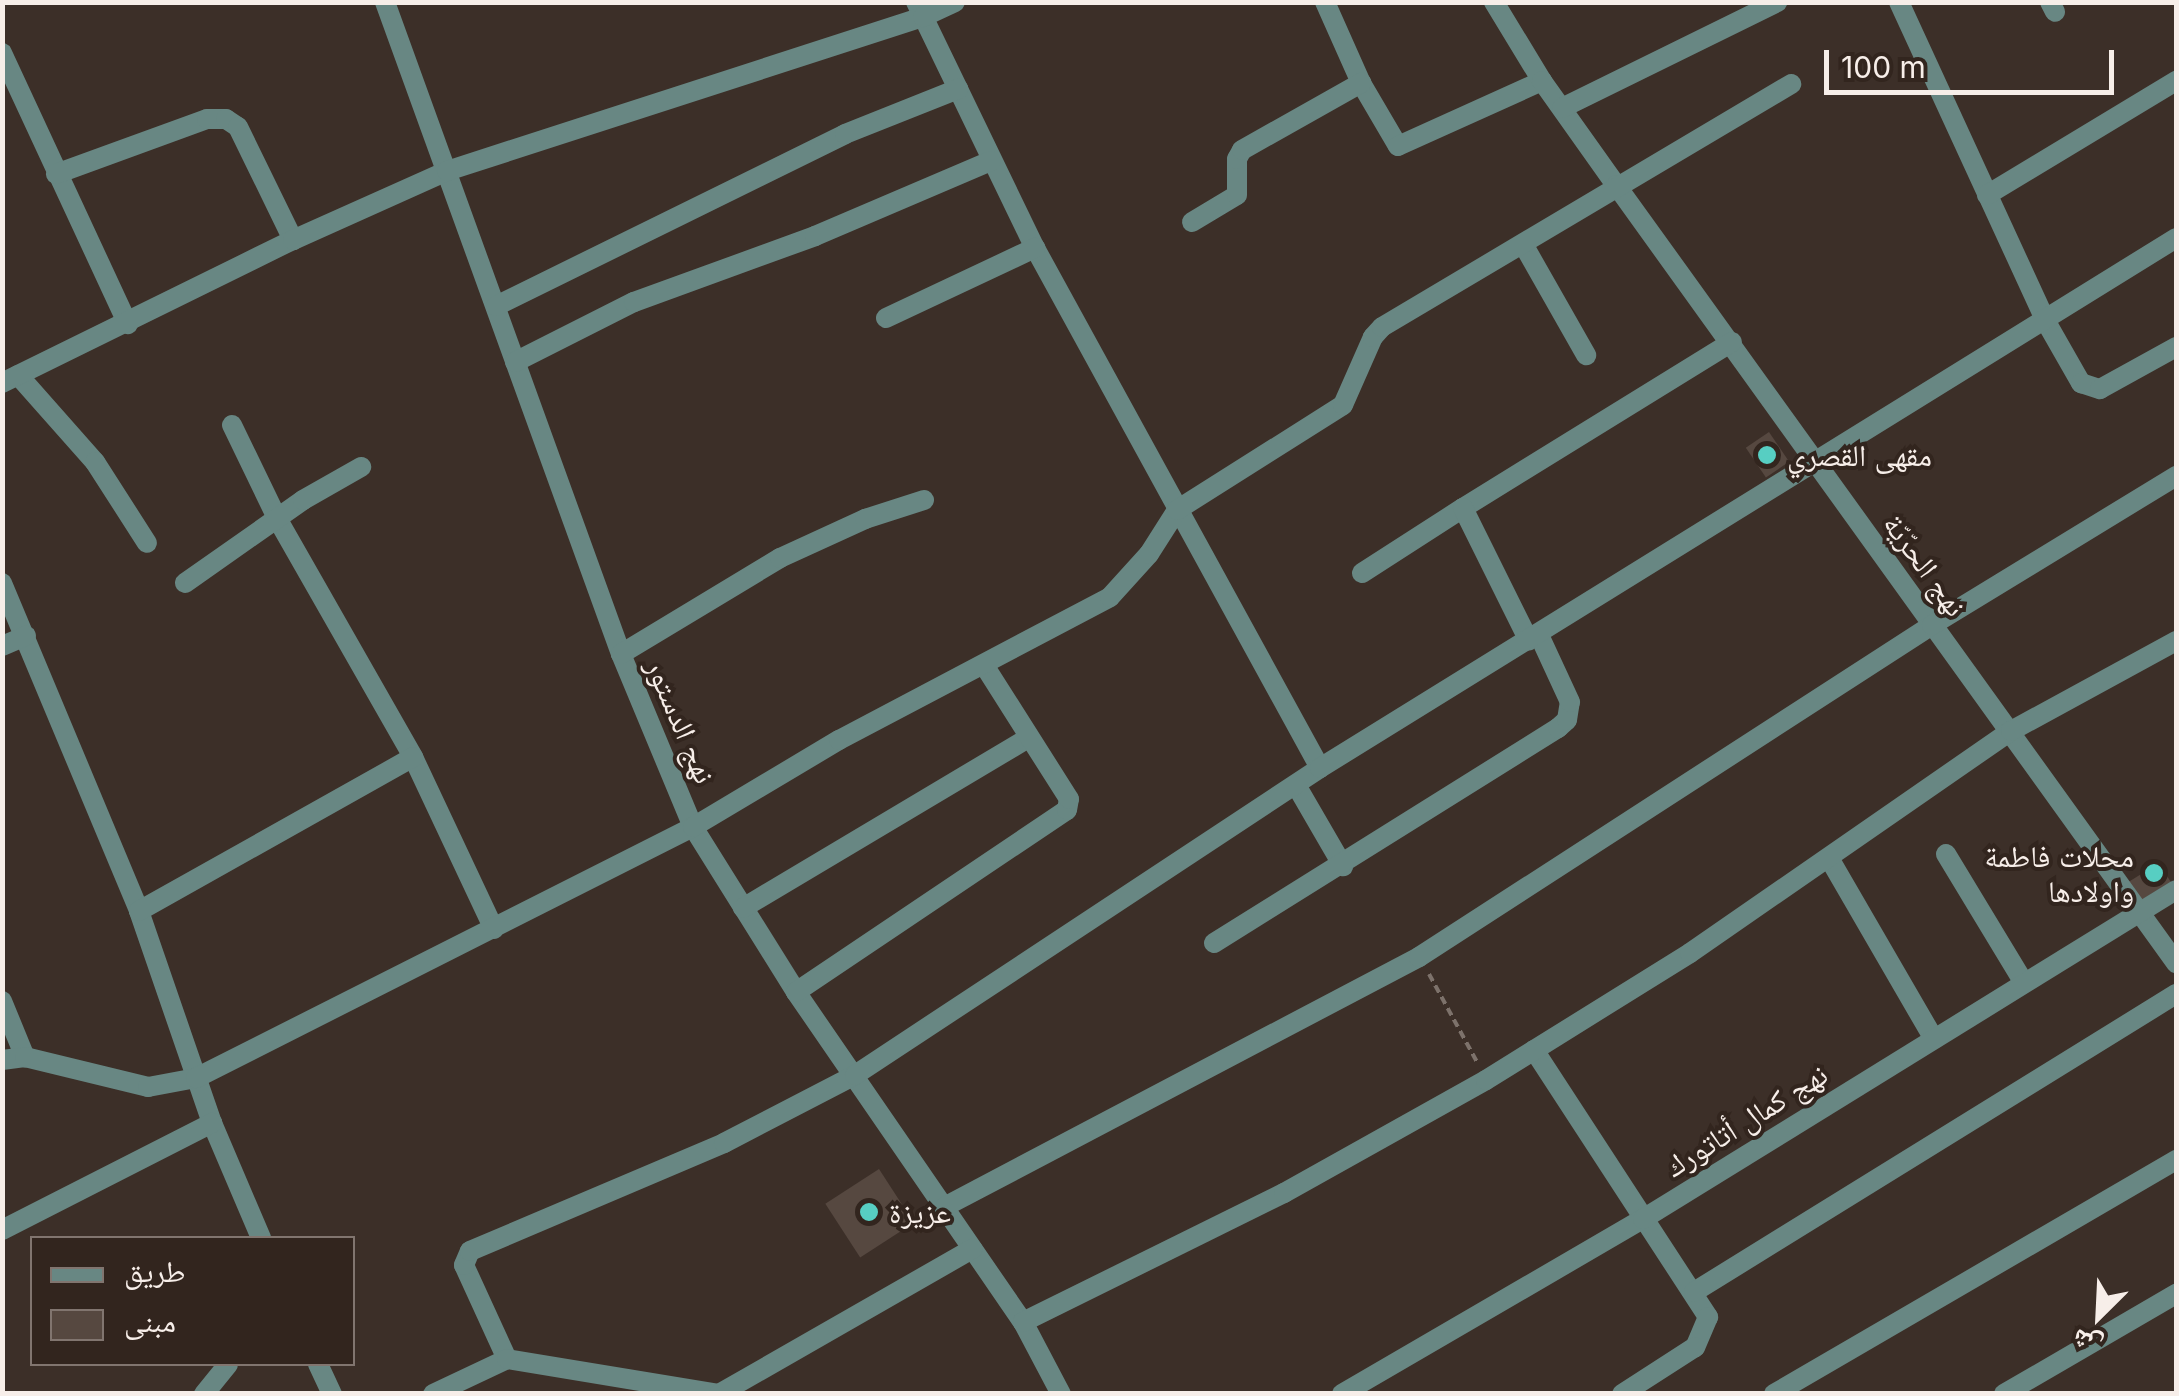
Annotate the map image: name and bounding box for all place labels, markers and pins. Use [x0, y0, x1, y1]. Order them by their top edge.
place label: مقهى القصري [1787, 437, 1932, 473]
marker: مقهى القصري [1756, 444, 1778, 466]
place label: محلات فاطمة واولادها [1985, 838, 2134, 908]
marker: محلات فاطمة واولادها [2143, 862, 2165, 884]
place label: عزيزة [889, 1194, 951, 1230]
marker: عزيزة [858, 1201, 880, 1223]

